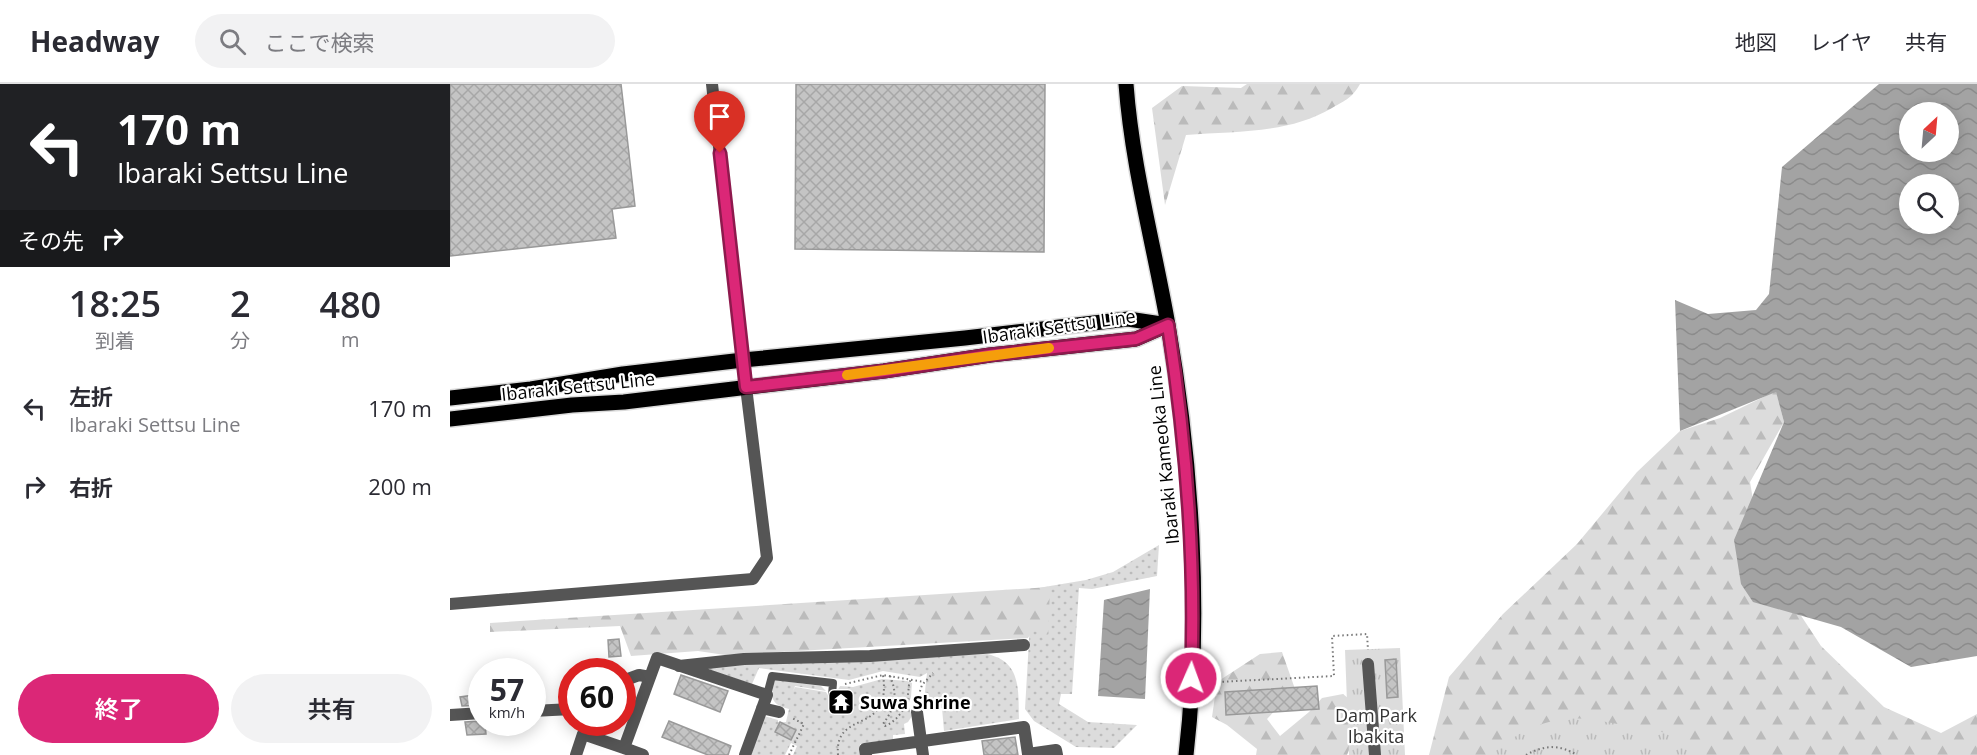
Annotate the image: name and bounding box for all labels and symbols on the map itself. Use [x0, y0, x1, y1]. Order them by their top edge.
pin [694, 91, 745, 153]
north arrow [1899, 102, 1959, 162]
street label: Ibaraki Settsu Line [981, 303, 1137, 349]
street label: Ibaraki Kameoka Line [1142, 364, 1184, 546]
street label: Ibaraki Settsu Line [500, 366, 656, 406]
position arrow [1159, 646, 1223, 710]
speed limit sign: 60 [558, 658, 636, 736]
temple icon: Suwa Shrine [826, 687, 856, 717]
place label: Suwa Shrine [860, 690, 971, 714]
park label: Dam Park Ibakita [1335, 703, 1418, 748]

